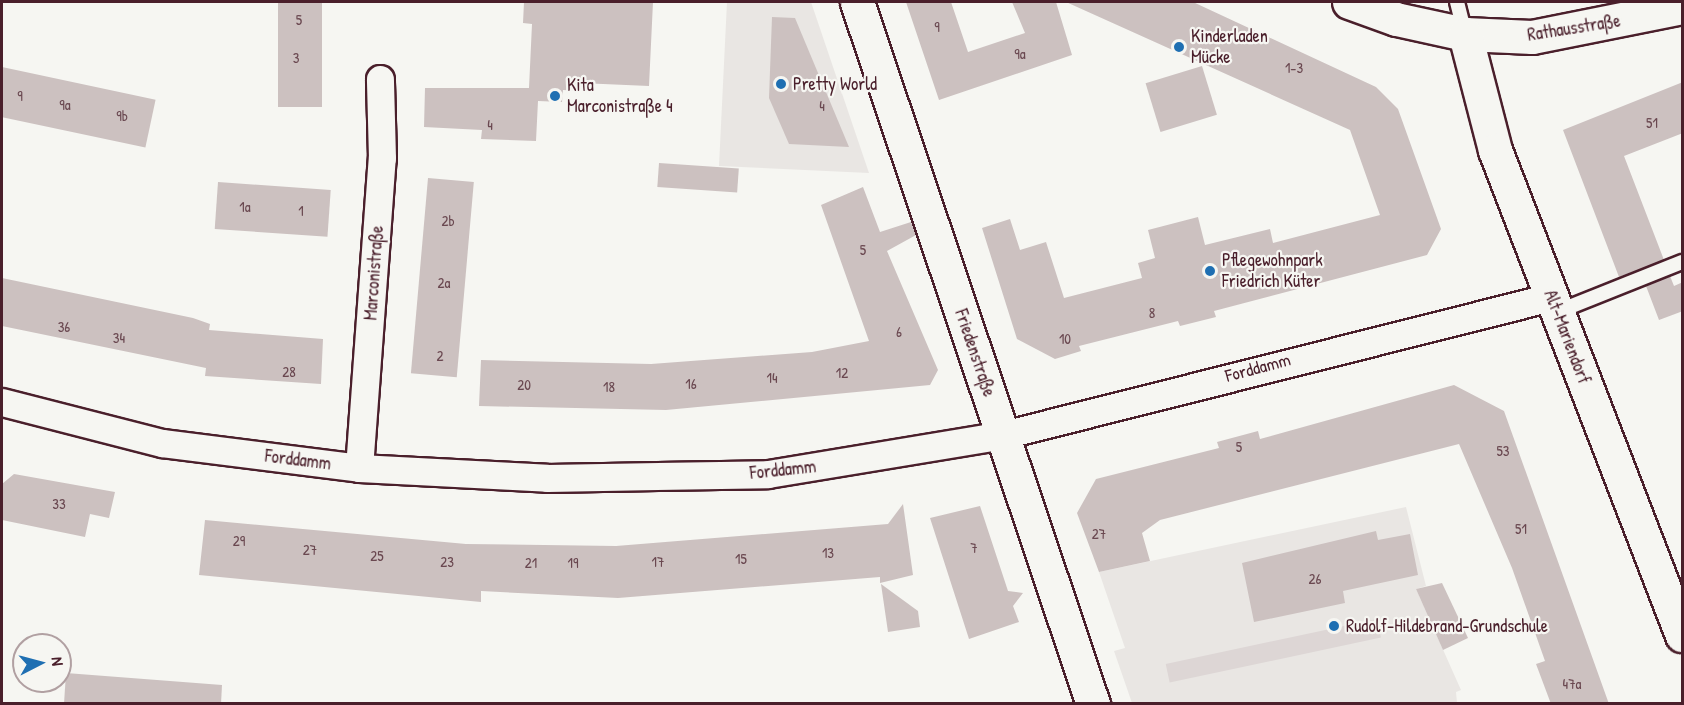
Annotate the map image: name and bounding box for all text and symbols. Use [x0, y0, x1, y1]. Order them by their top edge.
street label: Rathausstraße [1526, 10, 1622, 46]
house number: 5 [296, 11, 302, 29]
house number: 9 [934, 18, 940, 36]
place label: Kinderladen Mücke [1191, 26, 1268, 68]
marker: Kinderladen Mücke [1172, 40, 1186, 54]
house number: 9a [1014, 45, 1026, 63]
house number: 3 [293, 49, 299, 67]
house number: 1-3 [1285, 59, 1303, 77]
place label: Pretty World [793, 73, 877, 95]
place label: Kita Marconistraße 4 [567, 75, 673, 118]
marker: Pretty World [774, 77, 788, 91]
house number: 9 [17, 87, 23, 105]
marker: Kita Marconistraße 4 [548, 89, 562, 103]
house number: 9a [59, 96, 71, 114]
house number: 4 [819, 97, 825, 115]
house number: 9b [116, 107, 128, 125]
house number: 51 [1646, 114, 1658, 132]
house number: 4 [487, 116, 493, 134]
house number: 1a [239, 198, 251, 216]
house number: 1 [298, 202, 304, 220]
house number: 2b [441, 212, 455, 230]
street label: Marconistraße [360, 225, 388, 321]
house number: 5 [860, 241, 866, 259]
place label: Pflegewohnpark Friedrich Küter [1222, 250, 1323, 292]
marker: Pflegewohnpark Friedrich Küter [1203, 264, 1217, 278]
house number: 2a [438, 274, 450, 292]
street label: Alt-Mariendorf [1539, 287, 1595, 387]
house number: 8 [1149, 304, 1155, 322]
street label: Friedenstraße [950, 306, 1000, 400]
house number: 36 [58, 318, 70, 336]
house number: 6 [896, 323, 902, 341]
house number: 34 [113, 329, 125, 347]
house number: 10 [1059, 330, 1071, 348]
house number: 2 [436, 347, 444, 365]
street label: Forddamm [1223, 349, 1293, 387]
house number: 28 [282, 363, 296, 381]
house number: 12 [836, 364, 848, 382]
house number: 14 [766, 369, 778, 387]
house number: 16 [685, 375, 697, 393]
house number: 20 [517, 376, 531, 394]
house number: 18 [603, 378, 615, 396]
house number: 5 [1236, 438, 1242, 456]
house number: 53 [1496, 442, 1510, 460]
street label: Forddamm [264, 445, 332, 475]
street label: Forddamm [749, 456, 817, 484]
house number: 33 [52, 495, 66, 513]
house number: 51 [1515, 520, 1527, 538]
house number: 27 [1092, 525, 1106, 543]
house number: 29 [233, 532, 245, 550]
house number: 7 [970, 539, 978, 557]
house number: 27 [303, 541, 317, 559]
house number: 13 [822, 544, 834, 562]
house number: 25 [370, 547, 384, 565]
house number: 15 [735, 550, 747, 568]
house number: 23 [440, 553, 454, 571]
house number: 17 [652, 553, 664, 571]
house number: 21 [525, 554, 537, 572]
house number: 19 [568, 554, 578, 572]
house number: 26 [1308, 570, 1322, 588]
place label: Rudolf-Hildebrand-Grundschule [1346, 615, 1548, 637]
marker: Rudolf-Hildebrand-Grundschule [1327, 619, 1341, 633]
north arrow [12, 633, 72, 693]
text: N [47, 656, 69, 667]
house number: 47a [1563, 675, 1581, 693]

